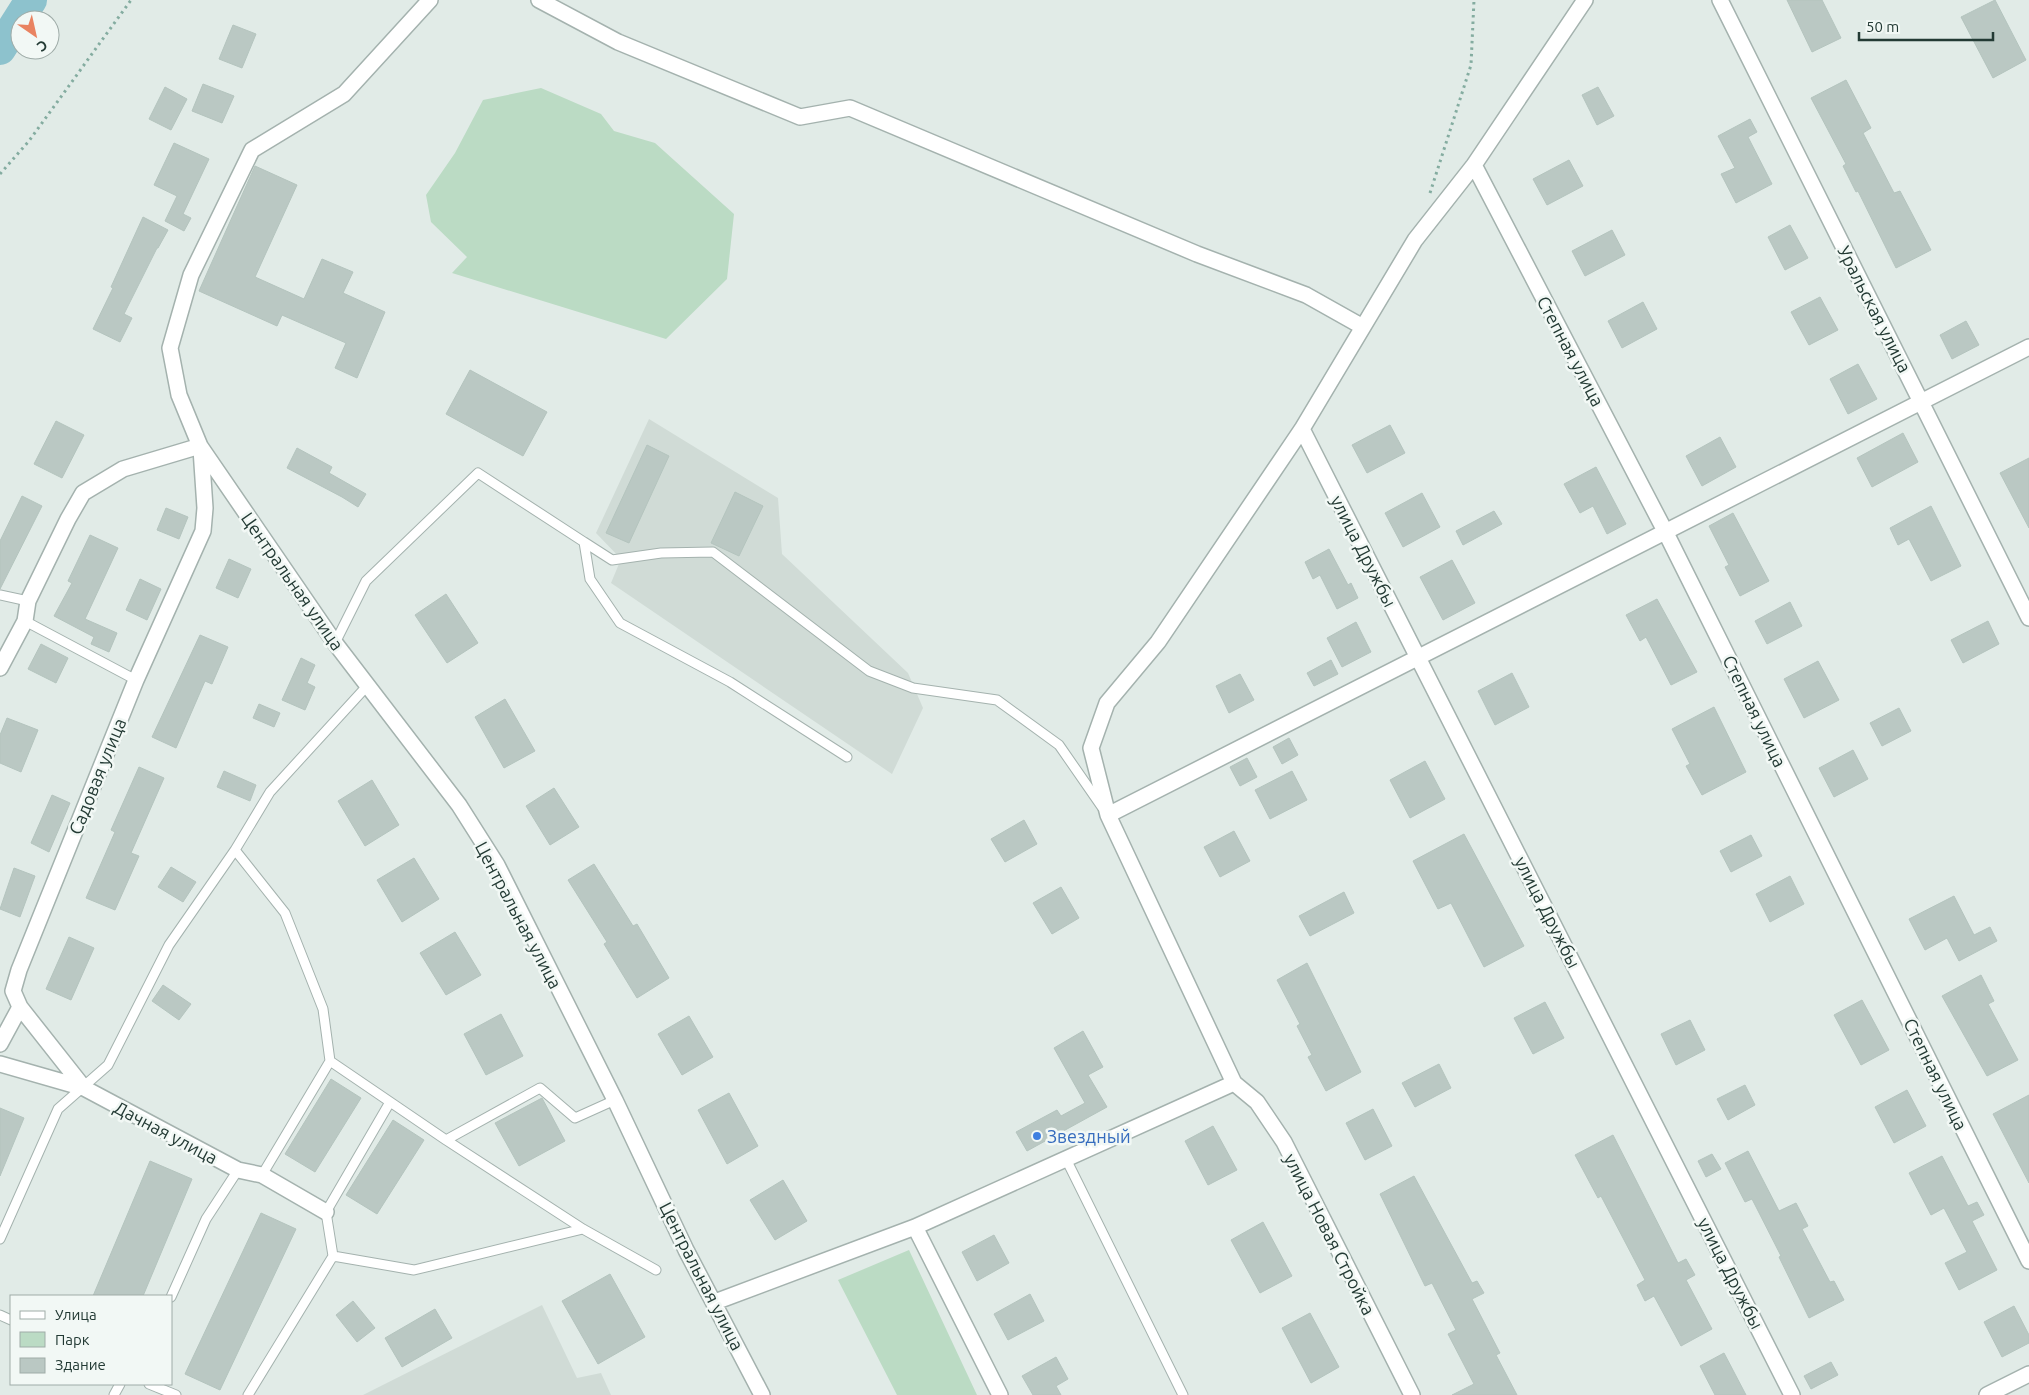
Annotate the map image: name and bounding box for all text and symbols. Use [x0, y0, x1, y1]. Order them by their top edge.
north arrow [10, 10, 60, 60]
scale bar [1859, 10, 1993, 42]
text: 50 m [1866, 18, 1899, 35]
text: С [34, 37, 50, 55]
street label: Уральская улица [1834, 242, 1916, 376]
street label: Степная улица [1534, 293, 1608, 409]
street label: улица Дружбы [1327, 492, 1401, 610]
street label: Центральная улица [238, 508, 348, 654]
street label: Степная улица [1719, 652, 1791, 770]
street label: Садовая улица [65, 715, 129, 837]
street label: Центральная улица [472, 838, 566, 992]
street label: улица Дружбы [1511, 853, 1585, 971]
street label: Степная улица [1900, 1015, 1972, 1133]
street label: Дачная улица [111, 1096, 221, 1168]
place label: Звездный [1047, 1126, 1131, 1146]
marker: Звездный [1031, 1130, 1043, 1142]
street label: улица Новая Стройка [1281, 1150, 1379, 1318]
street label: Центральная улица [656, 1199, 748, 1353]
street label: улица Дружбы [1694, 1214, 1768, 1332]
legend [10, 1295, 172, 1385]
text: Улица [55, 1306, 97, 1323]
text: Парк [55, 1331, 90, 1348]
text: Здание [55, 1356, 106, 1373]

